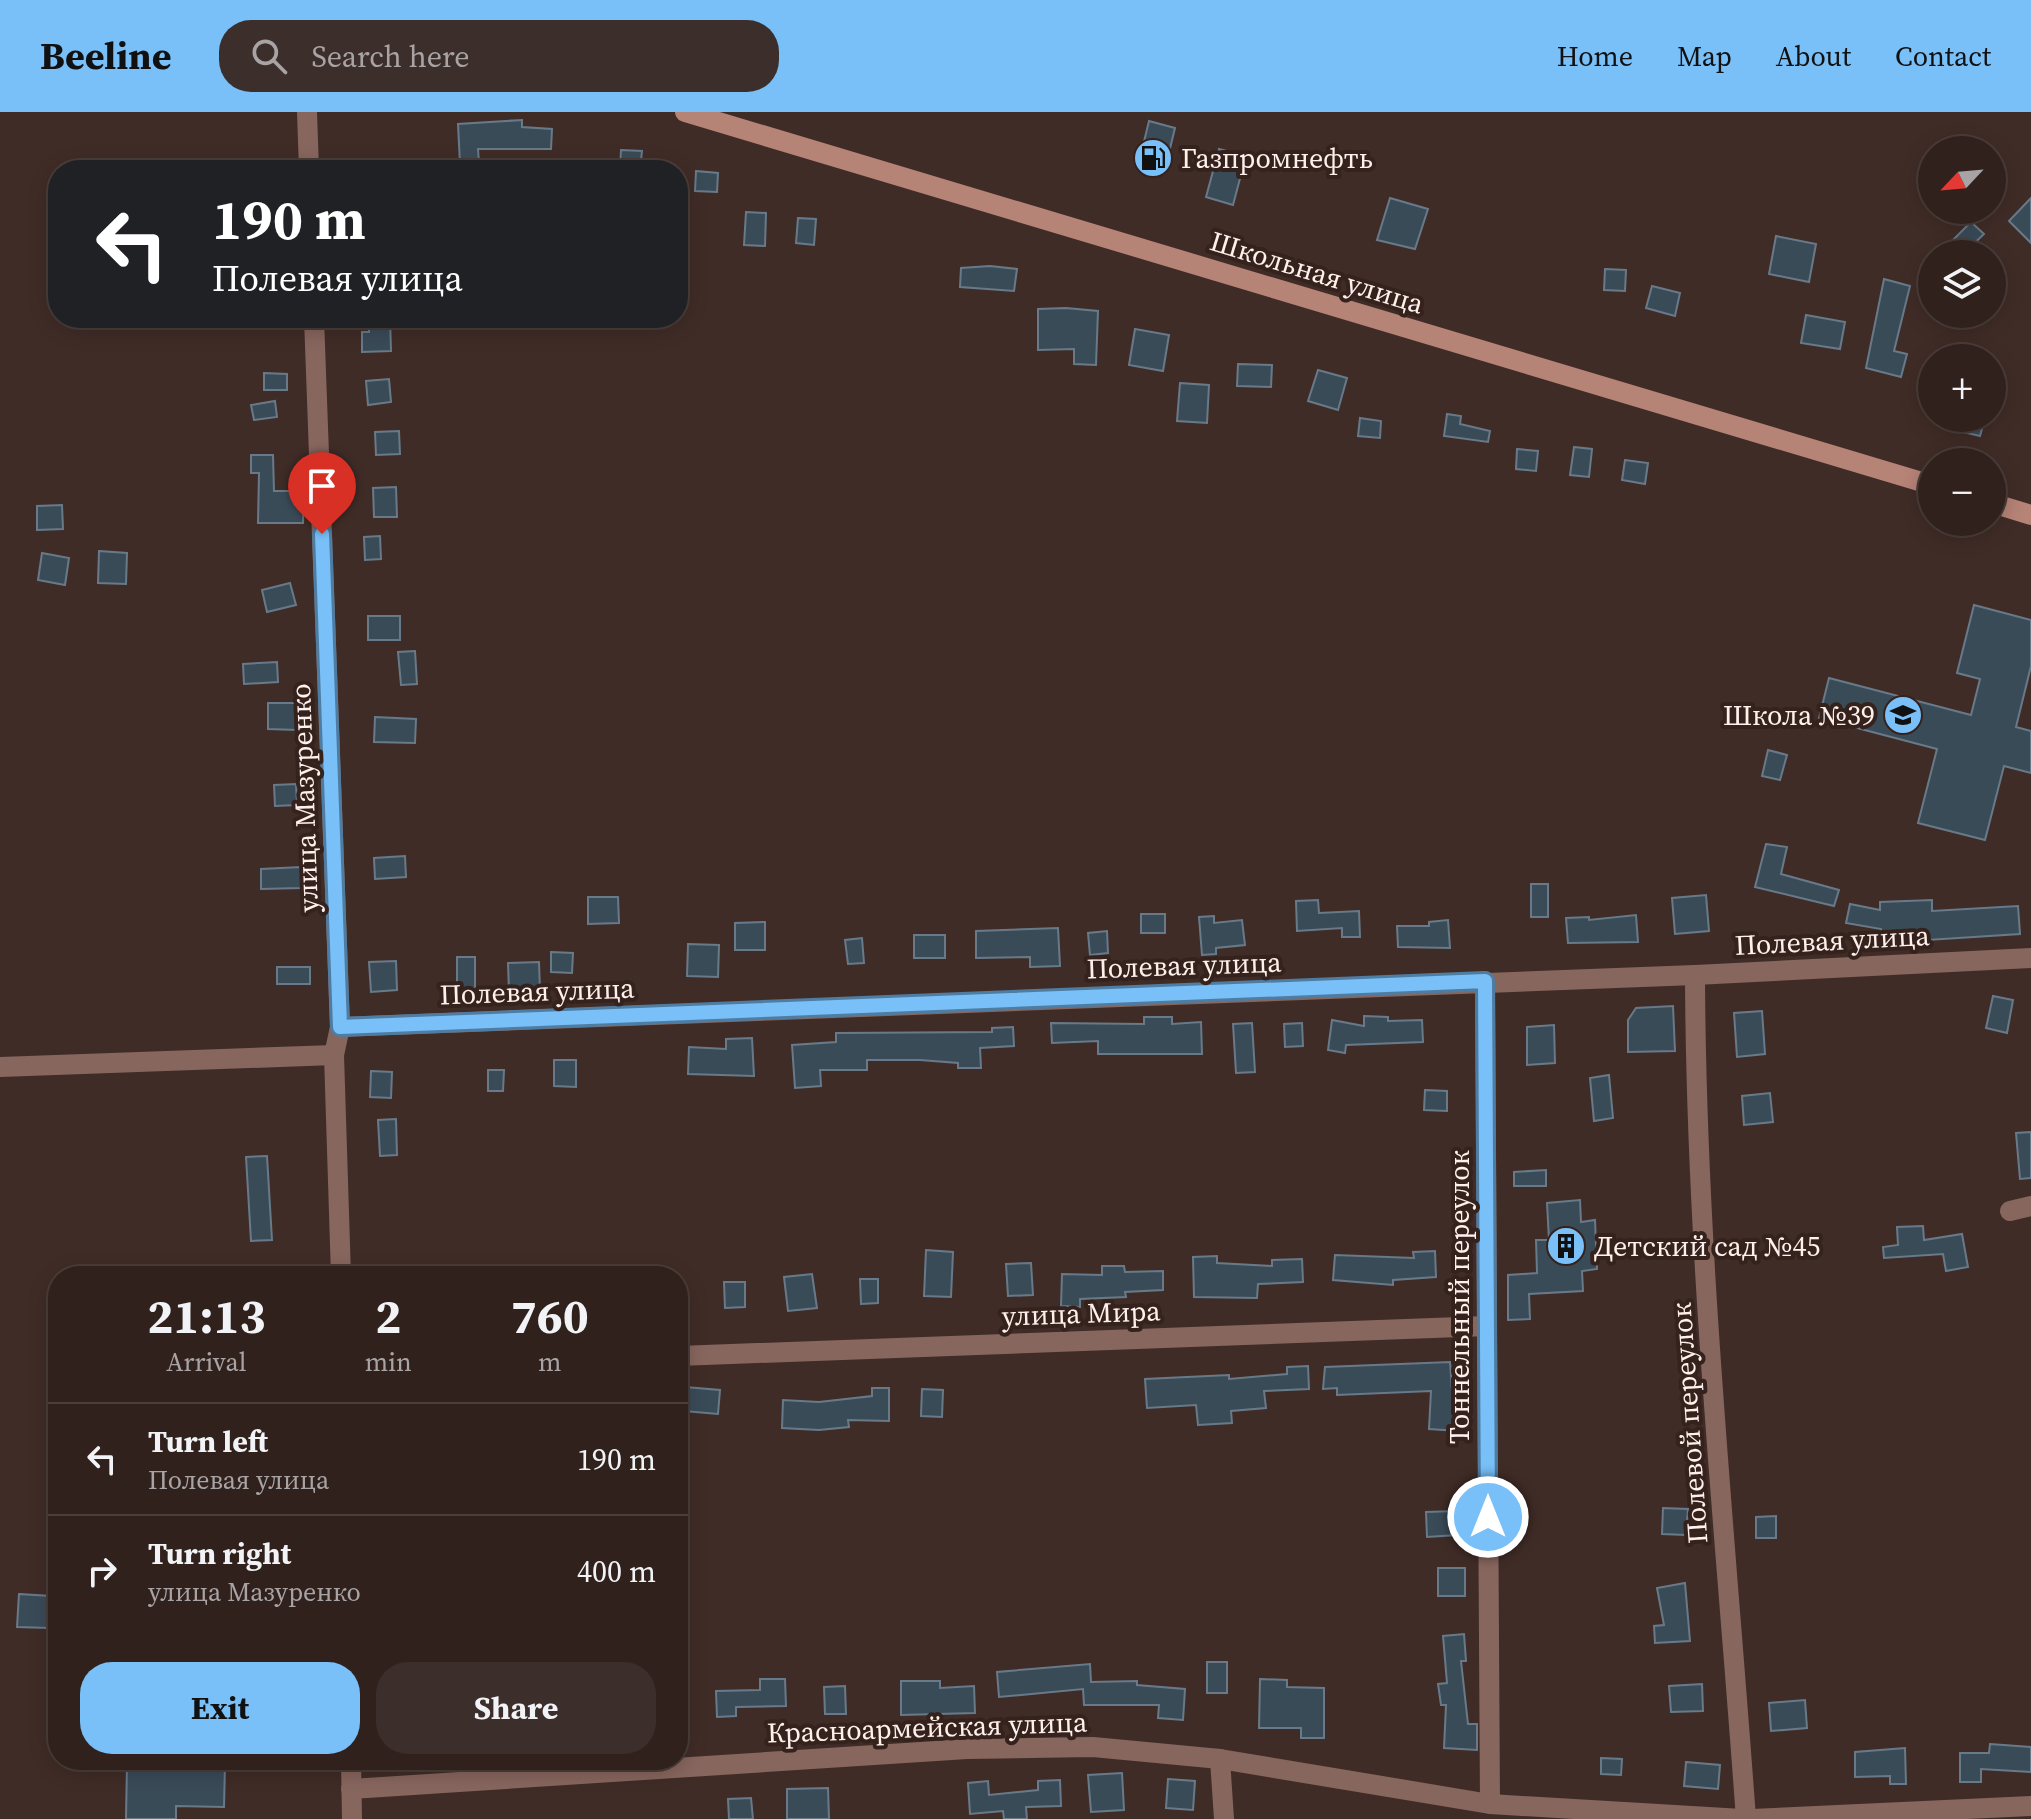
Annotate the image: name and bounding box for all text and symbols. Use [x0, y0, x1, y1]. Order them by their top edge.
search box [219, 20, 779, 92]
text: Beeline [40, 30, 171, 82]
icon: search [247, 34, 291, 78]
text: Search here [311, 36, 470, 77]
text: Home [1557, 37, 1633, 75]
text: Map [1677, 37, 1732, 75]
text: About [1776, 37, 1851, 75]
text: Contact [1895, 37, 1991, 75]
north arrow [1918, 136, 2006, 224]
map controls [1918, 136, 2006, 536]
fuel station icon: Газпромнефть [1132, 137, 1174, 179]
place label: Газпромнефть [1181, 139, 1373, 177]
text: 190 m [212, 181, 366, 258]
icon: left [80, 192, 184, 296]
street label: Школьная улица [1206, 221, 1429, 323]
button: layers [1918, 240, 2006, 328]
text: Полевая улица [212, 254, 463, 303]
button: + [1918, 344, 2006, 432]
button: − [1918, 448, 2006, 536]
pin [288, 452, 356, 534]
icon: arrive [300, 464, 344, 508]
street label: улица Мазуренко [281, 683, 327, 913]
school or university icon: Школа №39 [1882, 694, 1924, 736]
place label: Школа №39 [1723, 696, 1875, 734]
street label: Полевая улица [1734, 916, 1931, 964]
street label: Полевая улица [1086, 943, 1283, 987]
street label: Полевая улица [439, 969, 636, 1013]
street label: Тоннельный переулок [1440, 1149, 1478, 1444]
building icon: Детский сад №45 [1545, 1225, 1587, 1267]
place label: Детский сад №45 [1594, 1227, 1821, 1265]
text: 21:13 [147, 1283, 266, 1349]
text: 2 [375, 1283, 401, 1349]
text: 760 [511, 1283, 589, 1349]
street label: улица Мира [1001, 1291, 1162, 1335]
street label: Полевой переулок [1662, 1301, 1716, 1545]
text: Arrival [166, 1344, 247, 1380]
text: min [365, 1344, 412, 1380]
text: m [538, 1344, 562, 1380]
text: Turn left [148, 1421, 268, 1462]
icon: left [80, 1437, 124, 1481]
text: 190 m [577, 1439, 656, 1480]
text: Полевая улица [148, 1462, 329, 1498]
position arrow [1446, 1475, 1530, 1559]
text: Turn right [148, 1533, 291, 1574]
icon: right [80, 1549, 124, 1593]
text: 400 m [577, 1551, 656, 1592]
text: улица Мазуренко [148, 1574, 361, 1610]
button: Exit [80, 1662, 360, 1754]
button: Share [376, 1662, 656, 1754]
street label: Красноармейская улица [766, 1702, 1088, 1752]

